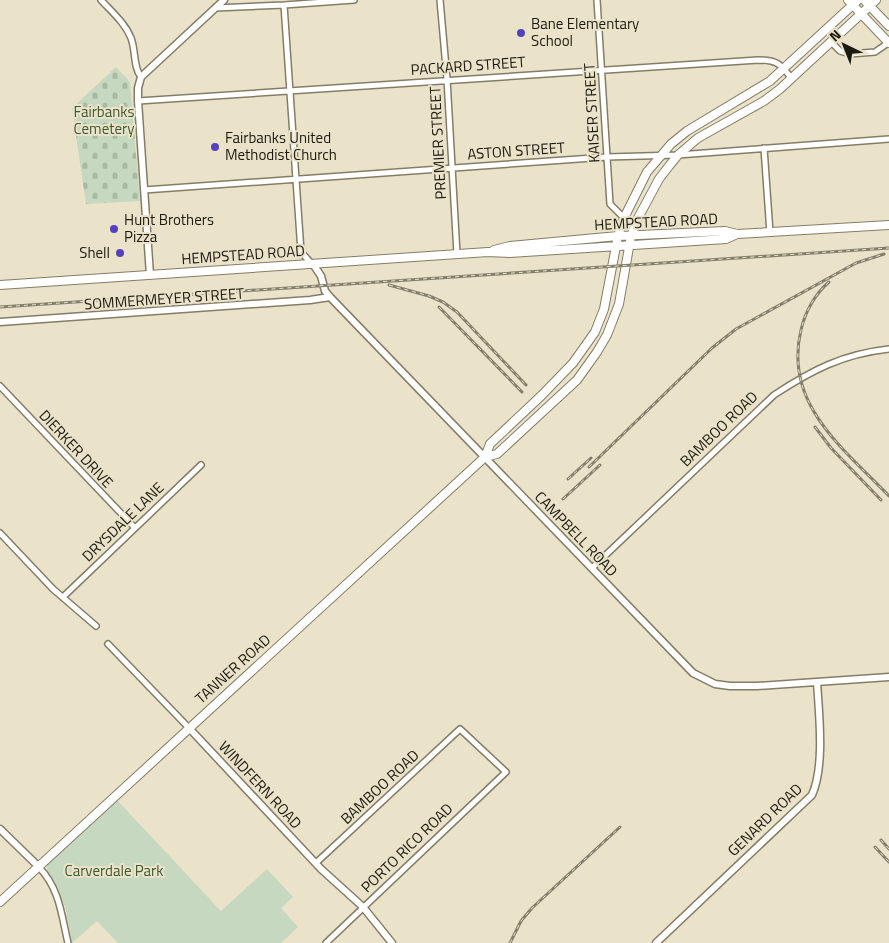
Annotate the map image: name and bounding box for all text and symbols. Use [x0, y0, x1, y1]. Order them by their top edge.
place label: Bane Elementary School [531, 12, 639, 52]
north arrow [819, 20, 869, 70]
text: N [824, 24, 846, 46]
marker: Bane Elementary School [515, 27, 527, 39]
street label: PACKARD STREET [410, 50, 526, 81]
street label: KAISER STREET [577, 62, 606, 163]
street label: PREMIER STREET [423, 86, 452, 200]
park label: Fairbanks Cemetery [73, 100, 135, 140]
place label: Fairbanks United Methodist Church [225, 126, 337, 166]
street label: ASTON STREET [466, 136, 566, 165]
marker: Fairbanks United Methodist Church [209, 141, 221, 153]
street label: HEMPSTEAD ROAD [594, 207, 718, 236]
place label: Hunt Brothers Pizza [124, 208, 214, 248]
marker: Hunt Brothers Pizza [108, 223, 120, 235]
street label: HEMPSTEAD ROAD [180, 239, 305, 270]
place label: Shell [79, 241, 110, 264]
marker: Shell [114, 247, 126, 259]
street label: SOMMERMEYER STREET [83, 281, 245, 316]
street label: BAMBOO ROAD [675, 385, 763, 472]
street label: DIERKER DRIVE [34, 404, 119, 493]
street label: DRYSDALE LANE [76, 476, 169, 567]
street label: CAMPBELL ROAD [529, 486, 623, 582]
street label: TANNER ROAD [190, 628, 276, 709]
street label: WINDFERN ROAD [213, 735, 307, 834]
street label: BAMBOO ROAD [335, 744, 424, 829]
street label: GENARD ROAD [722, 778, 807, 861]
street label: PORTO RICO ROAD [355, 798, 458, 898]
park label: Carverdale Park [64, 859, 164, 882]

